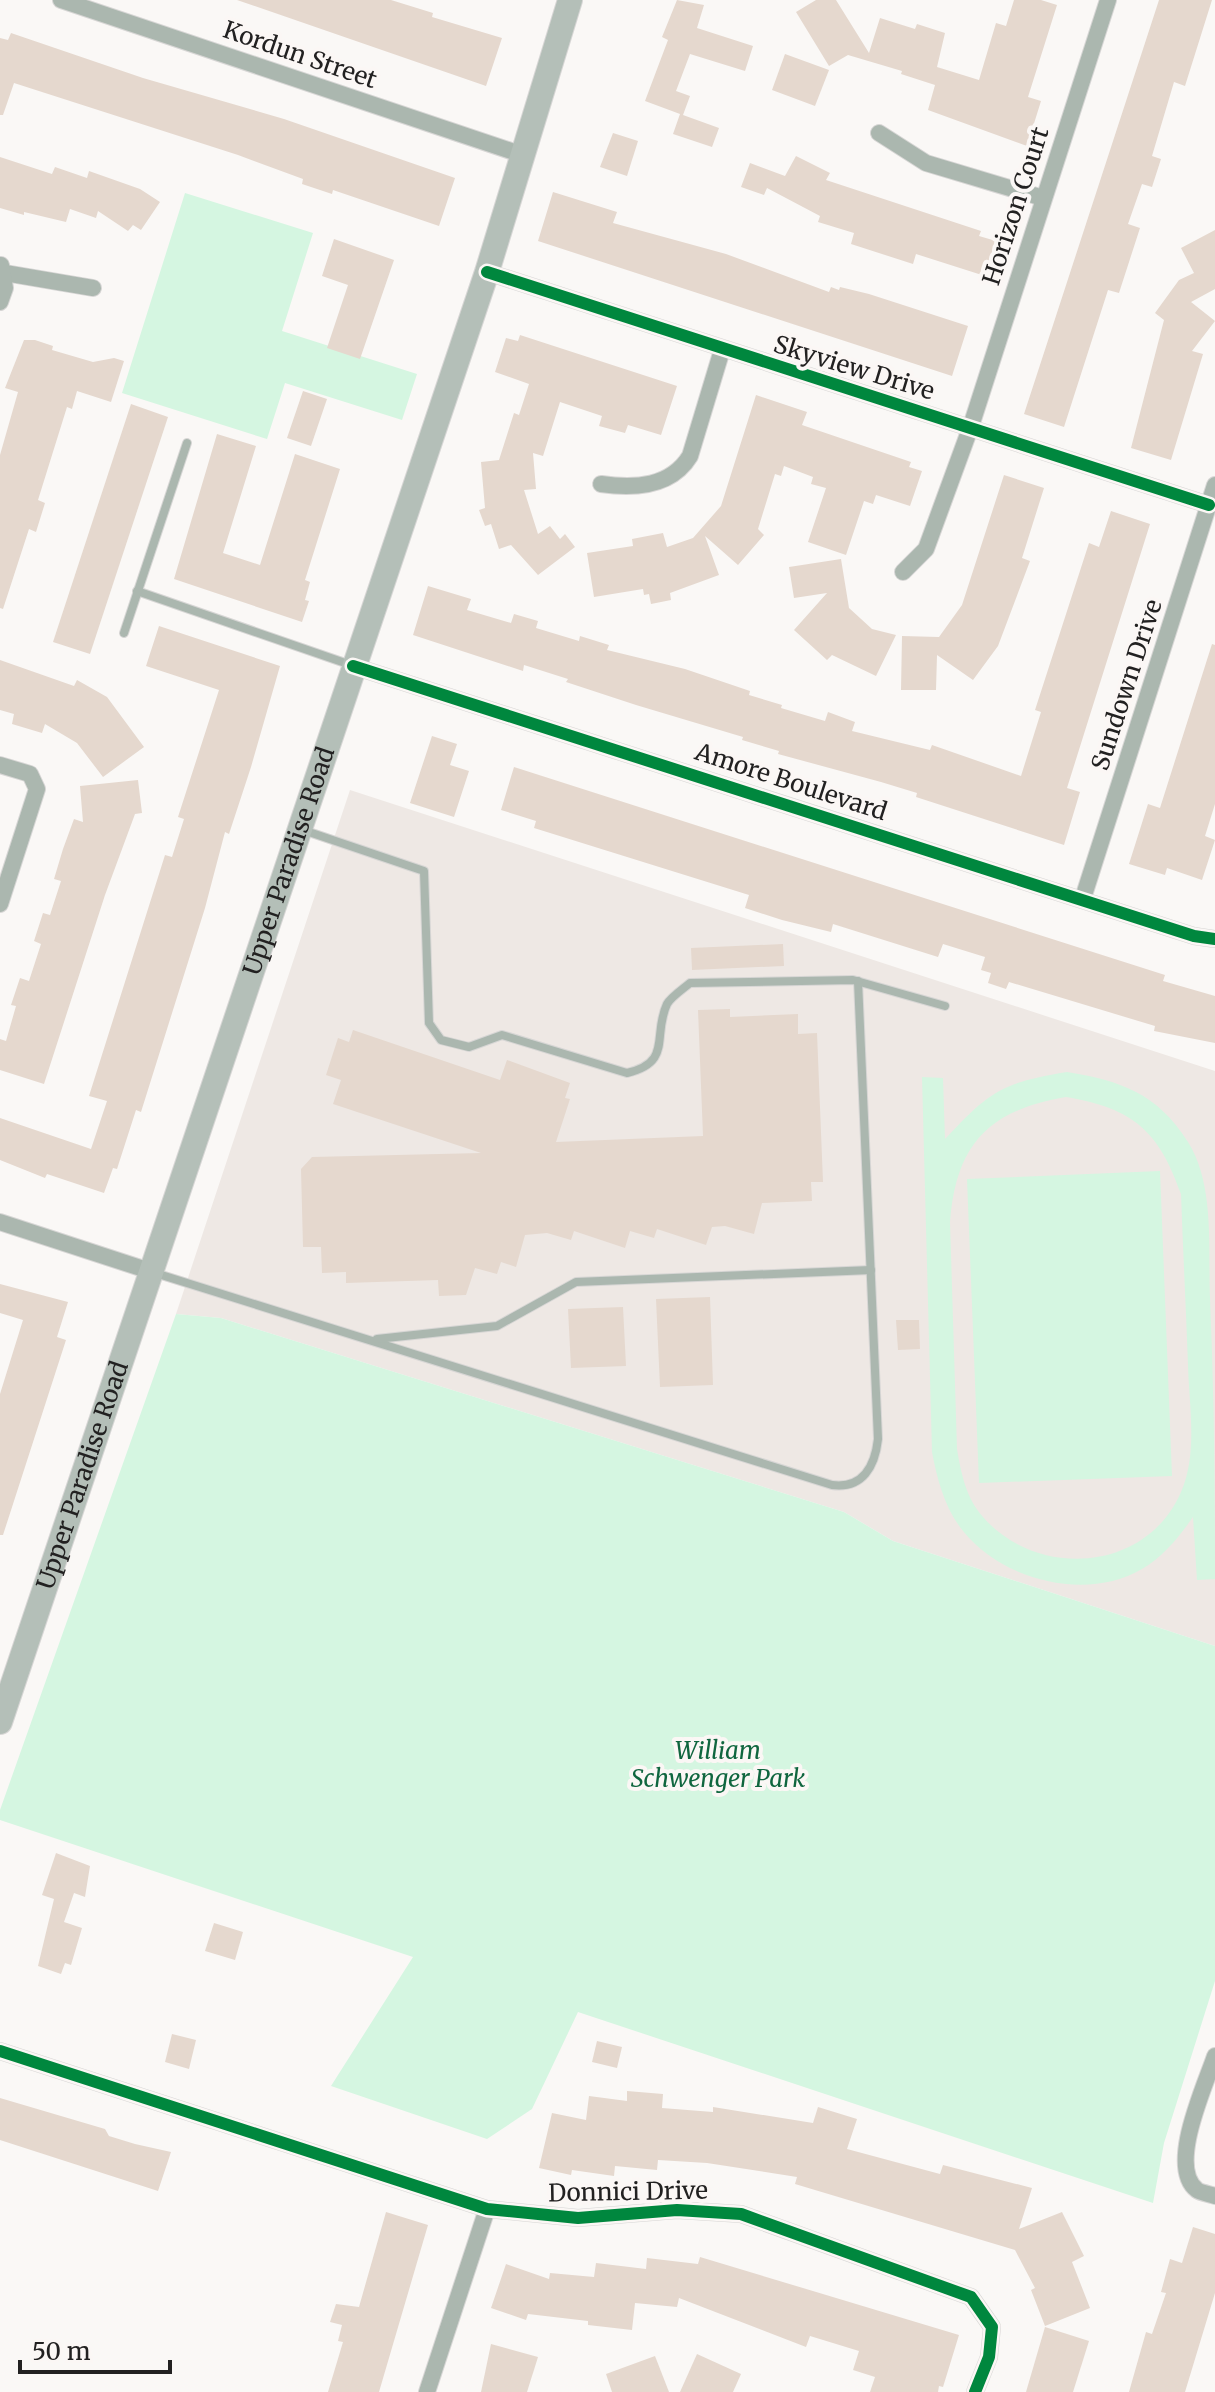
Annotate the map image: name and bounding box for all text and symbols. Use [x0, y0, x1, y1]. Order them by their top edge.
street label: Kordun Street [219, 14, 382, 95]
street label: Horizon Court [975, 122, 1056, 289]
street label: Skyview Drive [770, 328, 938, 407]
street label: Sundown Drive [1084, 595, 1169, 774]
street label: Amore Boulevard [690, 736, 891, 827]
street label: Upper Paradise Road [236, 743, 341, 979]
street label: Upper Paradise Road [30, 1357, 135, 1594]
park label: William Schwenger Park [631, 1735, 805, 1794]
street label: Donnici Drive [548, 2175, 708, 2208]
scale bar [20, 2324, 170, 2374]
text: 50 m [32, 2336, 91, 2367]

